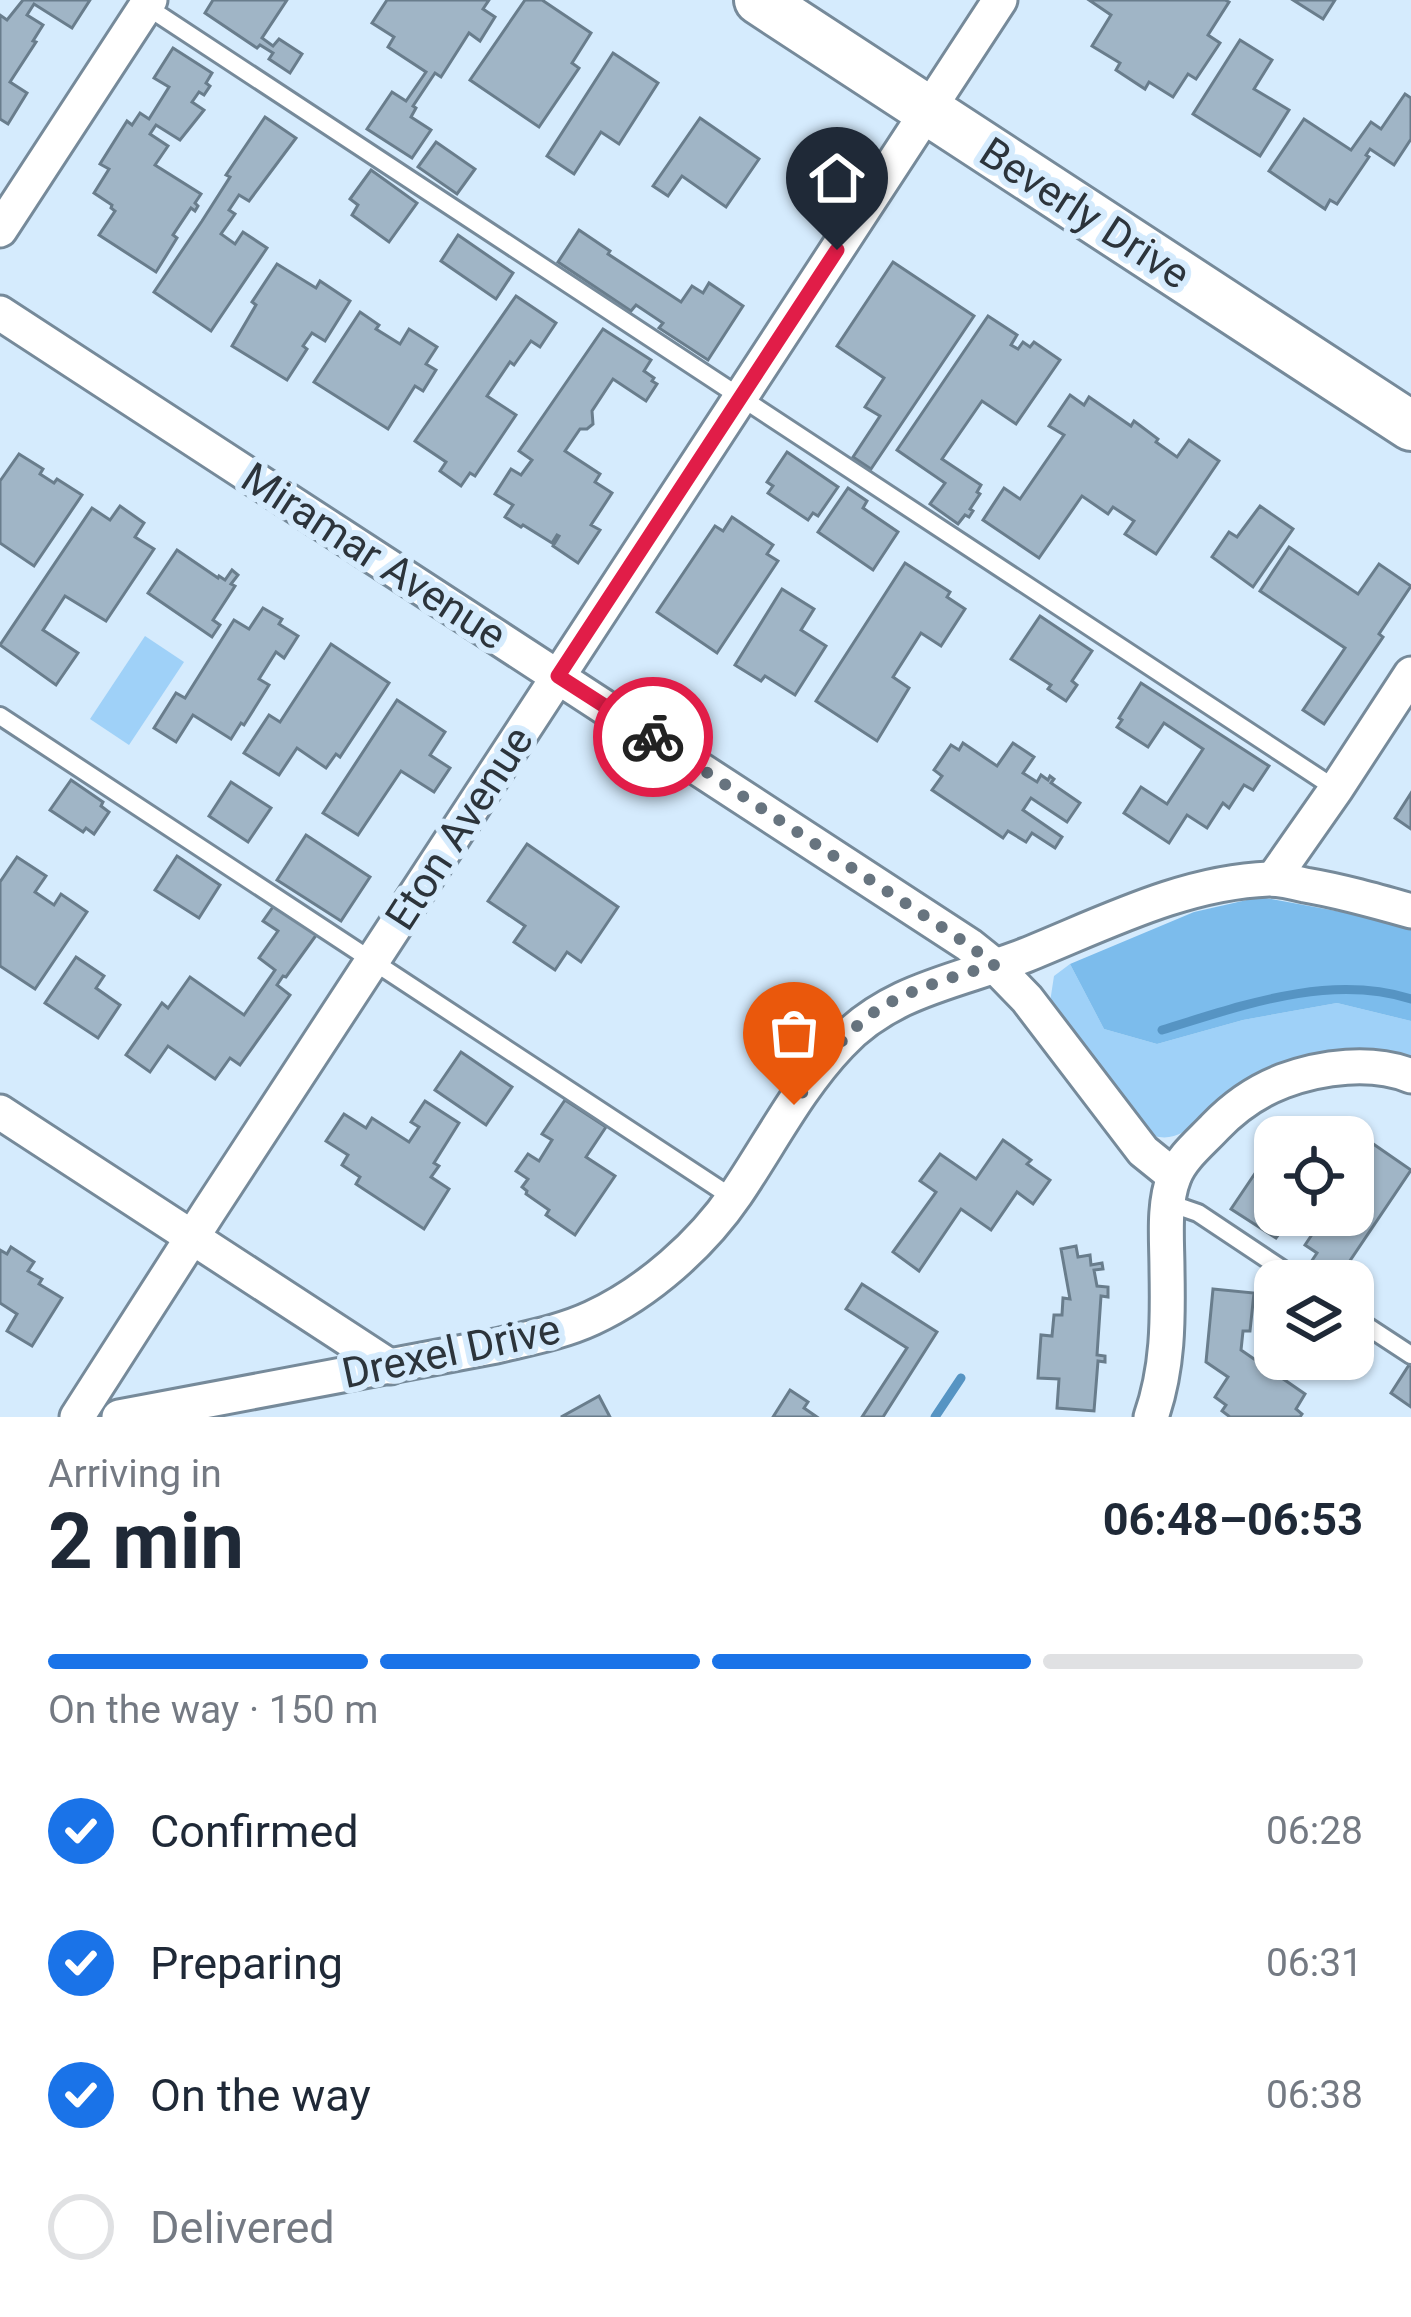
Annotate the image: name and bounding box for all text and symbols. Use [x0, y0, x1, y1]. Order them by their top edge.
pin [786, 127, 888, 250]
street label: Beverly Drive [971, 127, 1199, 299]
icon: home [804, 145, 870, 211]
street label: Miramar Avenue [233, 452, 515, 660]
courier [593, 677, 713, 797]
icon: bike [620, 704, 686, 770]
street label: Eton Avenue [375, 717, 543, 939]
pin [743, 982, 845, 1105]
icon: bag [761, 1000, 827, 1066]
map controls [1254, 1116, 1374, 1380]
button: locate [1254, 1116, 1374, 1236]
button: layers [1254, 1260, 1374, 1380]
street label: Drexel Drive [338, 1304, 564, 1398]
text: Arriving in [48, 1451, 222, 1497]
text: 06:48–06:53 [1103, 1493, 1363, 1546]
text: 2 min [48, 1496, 244, 1587]
text: On the way · 150 m [48, 1687, 379, 1733]
icon: check [48, 1798, 114, 1864]
text: Confirmed [150, 1805, 359, 1858]
text: 06:28 [1266, 1808, 1363, 1854]
icon: check [48, 1930, 114, 1996]
text: Preparing [150, 1937, 343, 1990]
text: 06:31 [1266, 1940, 1363, 1986]
icon: check [48, 2062, 114, 2128]
text: On the way [150, 2069, 371, 2122]
text: 06:38 [1266, 2072, 1363, 2118]
text: Delivered [150, 2201, 335, 2254]

